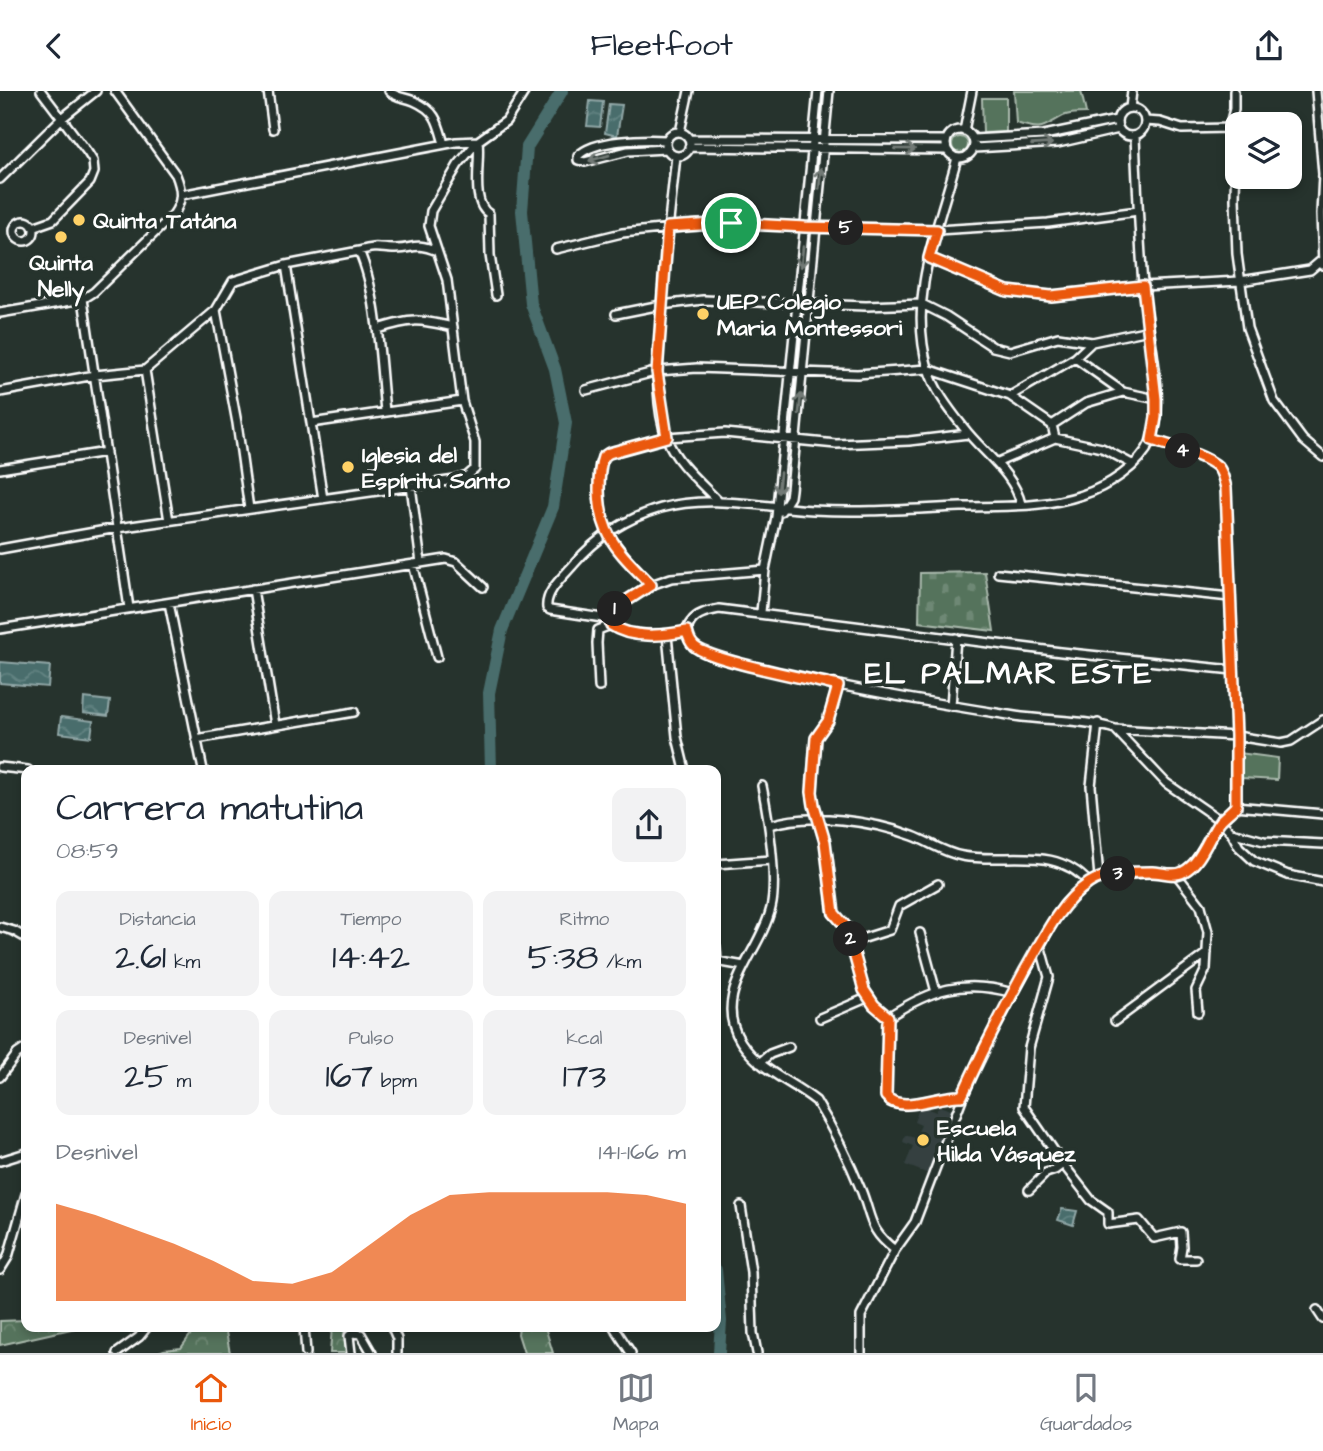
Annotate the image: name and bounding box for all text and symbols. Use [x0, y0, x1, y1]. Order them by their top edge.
text: Fleetfoot [590, 23, 733, 68]
icon: back [35, 27, 73, 65]
icon: share [1250, 27, 1288, 65]
map controls [1225, 112, 1302, 189]
button: layers [1225, 112, 1302, 189]
one-way arrow [1030, 137, 1053, 150]
one-way arrow [893, 143, 916, 156]
one-way arrow [588, 152, 610, 165]
one-way arrow [814, 167, 827, 190]
pin [701, 193, 761, 253]
icon: arrive [712, 204, 750, 242]
place label: Quinta Tatána [93, 205, 237, 237]
pin: 5 [828, 211, 864, 245]
marker: Quinta Tatána [71, 212, 87, 228]
text: 5 [839, 214, 852, 241]
marker: Quinta Nelly [53, 229, 69, 245]
one-way arrow [795, 245, 808, 267]
place label: Quinta Nelly [29, 247, 93, 307]
place label: UEP Colegio Maria Montessori [717, 286, 903, 344]
marker: UEP Colegio Maria Montessori [695, 306, 711, 322]
one-way arrow [794, 394, 807, 416]
pin: 4 [1166, 433, 1200, 469]
text: 4 [1176, 437, 1189, 464]
place label: Iglesia del Espíritu Santo [362, 439, 510, 497]
marker: Iglesia del Espíritu Santo [340, 459, 356, 475]
one-way arrow [773, 471, 786, 494]
pin: 1 [598, 591, 632, 627]
text: 1 [613, 595, 616, 622]
district label: EL PALMAR ESTE [865, 653, 1153, 695]
text: Carrera matutina [56, 783, 363, 835]
button: share [612, 788, 686, 862]
text: 08:59 [56, 835, 119, 867]
pin: 3 [1100, 857, 1136, 891]
text: 3 [1113, 860, 1122, 887]
text: Distancia [120, 906, 196, 933]
text: Tiempo [340, 906, 402, 933]
text: Ritmo [560, 906, 609, 933]
pin: 2 [834, 921, 868, 957]
text: 2 [845, 925, 856, 952]
text: 2.61 [115, 933, 166, 982]
text: 14:42 [332, 933, 410, 982]
text: 5:38 [527, 933, 599, 982]
text: km [166, 949, 200, 976]
text: /km [599, 949, 641, 976]
text: Desnivel [124, 1025, 191, 1052]
text: Pulso [349, 1025, 393, 1052]
text: kcal [566, 1025, 603, 1052]
text: 25 [124, 1052, 169, 1101]
text: 167 [325, 1052, 373, 1101]
text: 173 [562, 1052, 606, 1101]
text: m [169, 1068, 191, 1095]
text: bpm [373, 1068, 417, 1095]
place label: Escuela Hilda Vásquez [937, 1112, 1076, 1170]
marker: Escuela Hilda Vásquez [915, 1132, 931, 1148]
text: Desnivel [56, 1136, 138, 1168]
text: 141–166 m [598, 1136, 686, 1168]
tab: Inicio [191, 1369, 232, 1438]
tab: Mapa [613, 1369, 659, 1438]
tab: Guardados [1040, 1369, 1132, 1438]

